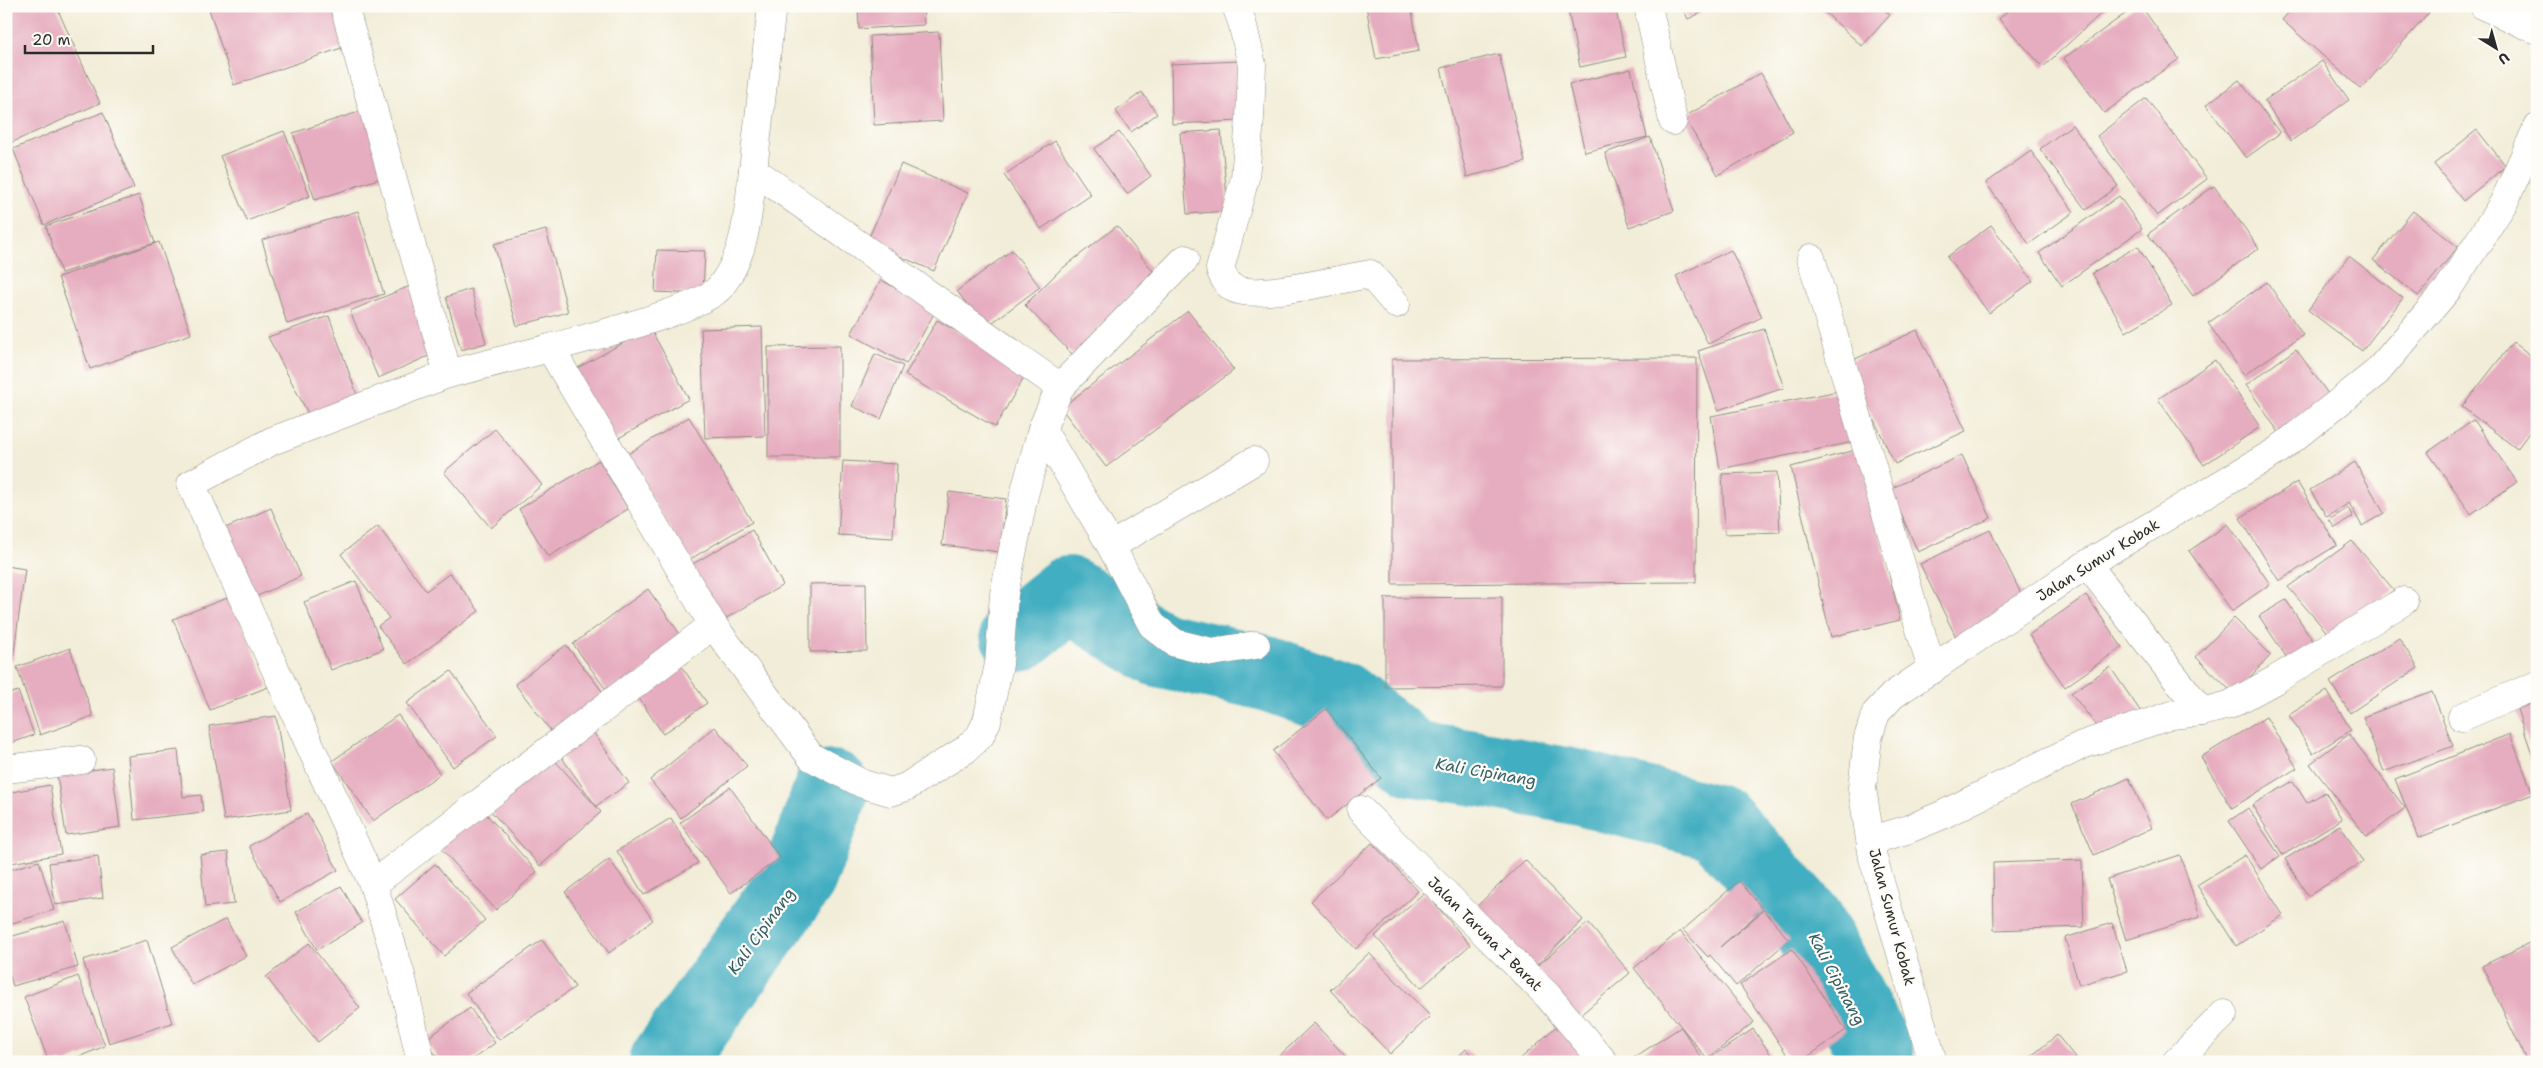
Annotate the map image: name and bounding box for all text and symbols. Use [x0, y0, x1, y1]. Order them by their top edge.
scale bar [25, 22, 152, 54]
north arrow [2470, 22, 2520, 72]
text: 20 m [32, 30, 71, 50]
text: U [2495, 48, 2513, 68]
street label: Jalan Sumur Kobak [2033, 514, 2163, 606]
water label: Kali Cipinang [1434, 753, 1538, 791]
street label: Jalan Sumur Kobak [1864, 846, 1920, 988]
street label: Jalan Taruna I Barat [1423, 872, 1547, 996]
water label: Kali Cipinang [723, 884, 799, 978]
water label: Kali Cipinang [1804, 929, 1870, 1029]

